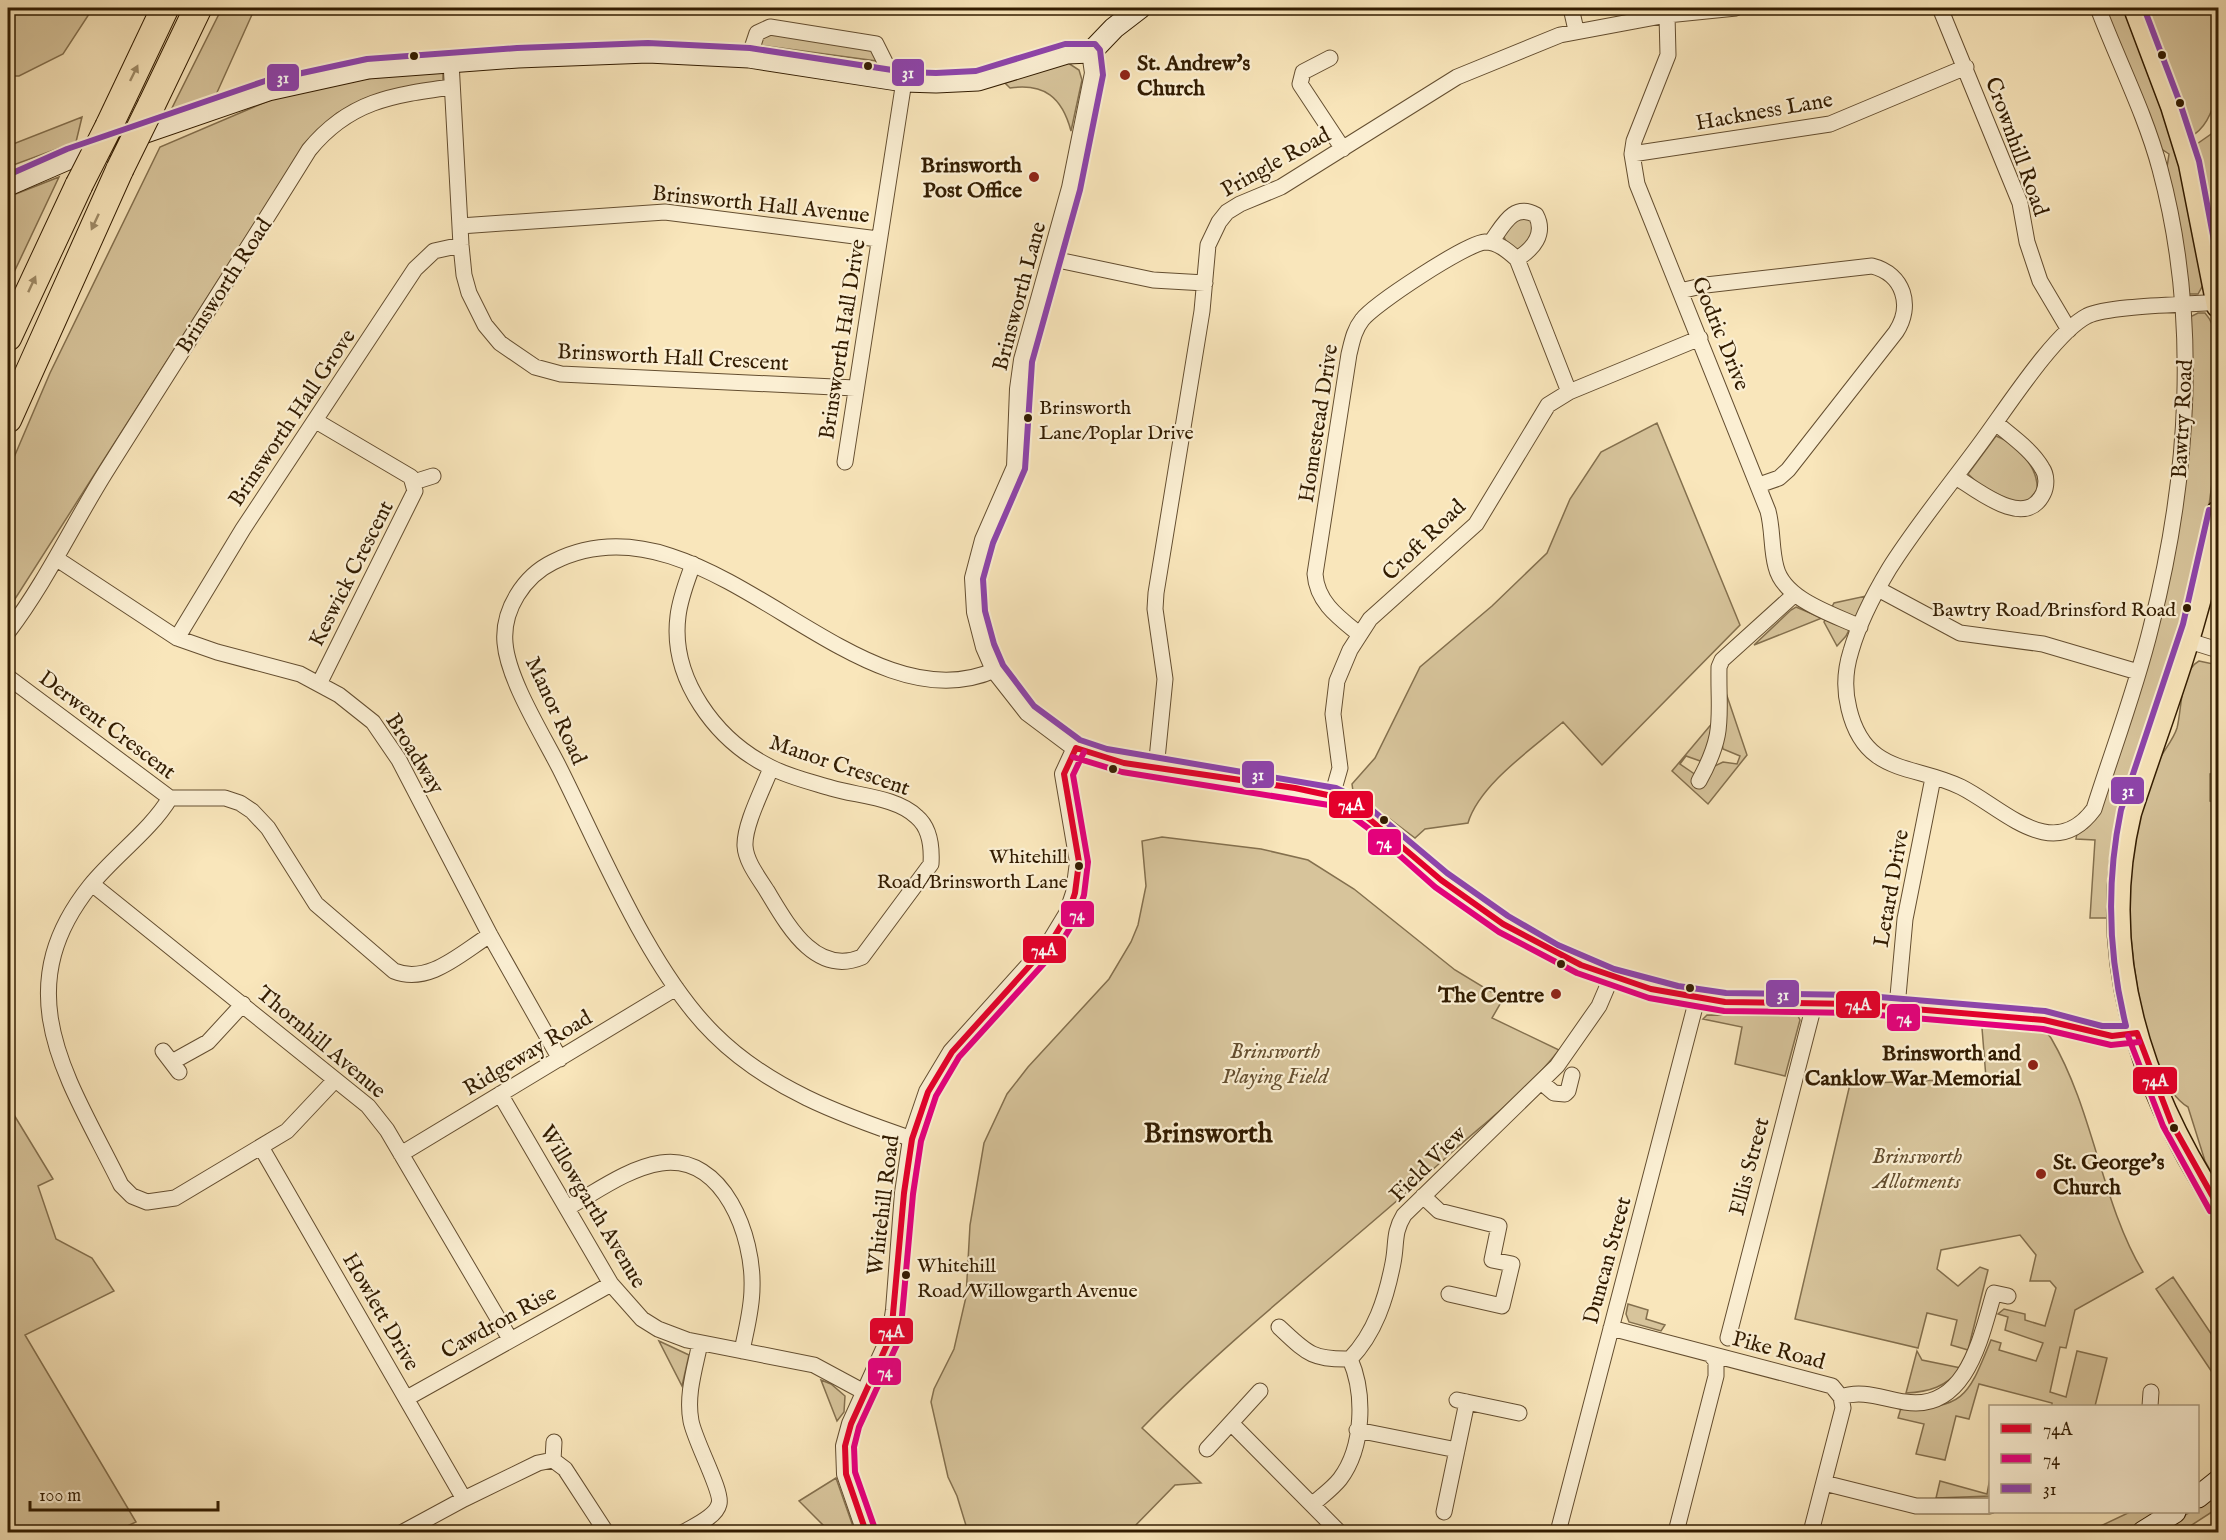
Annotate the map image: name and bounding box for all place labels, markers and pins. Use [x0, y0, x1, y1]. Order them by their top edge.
unlabelled marker [2156, 49, 2168, 61]
unlabelled marker [408, 50, 420, 62]
place label: St. Andrew's Church [1137, 50, 1251, 103]
unlabelled marker [862, 60, 874, 72]
marker: St. Andrew's Church [1118, 68, 1132, 82]
unlabelled marker [2174, 97, 2186, 109]
place label: Brinsworth Post Office [921, 152, 1022, 205]
marker: Brinsworth Post Office [1027, 170, 1041, 184]
place label: Brinsworth Lane/Poplar Drive [1039, 396, 1194, 446]
marker: Brinsworth Lane/Poplar Drive [1022, 412, 1034, 424]
place label: Bawtry Road/Brinsford Road [1932, 598, 2176, 623]
marker: Bawtry Road/Brinsford Road [2181, 602, 2193, 614]
unlabelled marker [1107, 763, 1119, 775]
unlabelled marker [1378, 814, 1390, 826]
place label: Whitehill Road/Brinsworth Lane [877, 845, 1069, 895]
marker: Whitehill Road/Brinsworth Lane [1073, 860, 1085, 872]
unlabelled marker [1555, 958, 1567, 970]
place label: The Centre [1437, 982, 1544, 1010]
unlabelled marker [1684, 982, 1696, 994]
marker: The Centre [1549, 987, 1563, 1001]
place label: Brinsworth and Canklow War Memorial [1805, 1040, 2022, 1093]
marker: Brinsworth and Canklow War Memorial [2026, 1058, 2040, 1072]
unlabelled marker [2168, 1122, 2180, 1134]
place label: St. George's Church [2053, 1149, 2165, 1202]
marker: St. George's Church [2034, 1167, 2048, 1181]
place label: Whitehill Road/Willowgarth Avenue [917, 1254, 1138, 1304]
marker: Whitehill Road/Willowgarth Avenue [900, 1269, 912, 1281]

